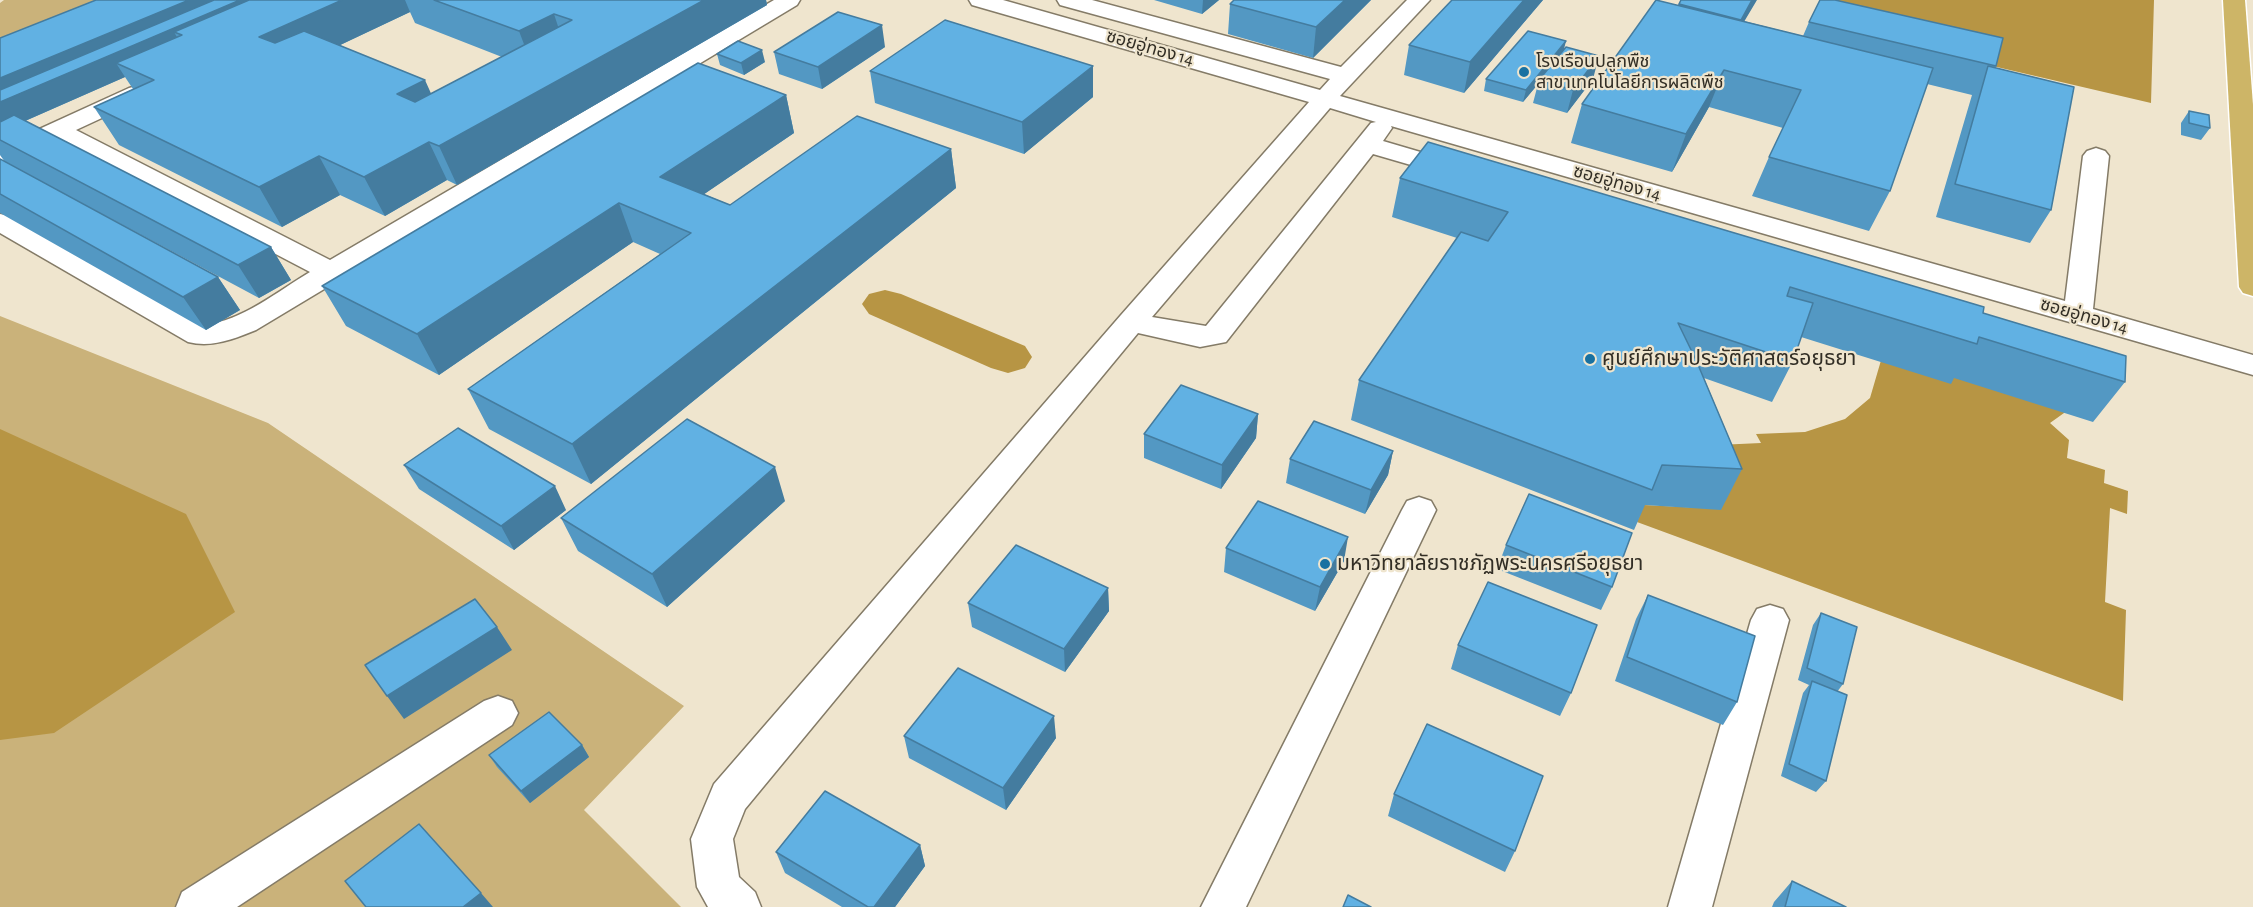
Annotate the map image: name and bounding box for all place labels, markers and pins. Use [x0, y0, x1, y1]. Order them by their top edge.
place label: โรงเรือนปลูกพืช สาขาเทคโนโลยีการผลิตพืช [1536, 51, 1724, 94]
marker: โรงเรือนปลูกพืช สาขาเทคโนโลยีการผลิตพืช [1517, 65, 1531, 79]
place label: ศูนย์ศึกษาประวัติศาสตร์อยุธยา [1602, 346, 1856, 372]
marker: ศูนย์ศึกษาประวัติศาสตร์อยุธยา [1583, 352, 1597, 366]
place label: มหาวิทยาลัยราชภัฏพระนครศรีอยุธยา [1337, 551, 1643, 577]
marker: มหาวิทยาลัยราชภัฏพระนครศรีอยุธยา [1318, 557, 1332, 571]

